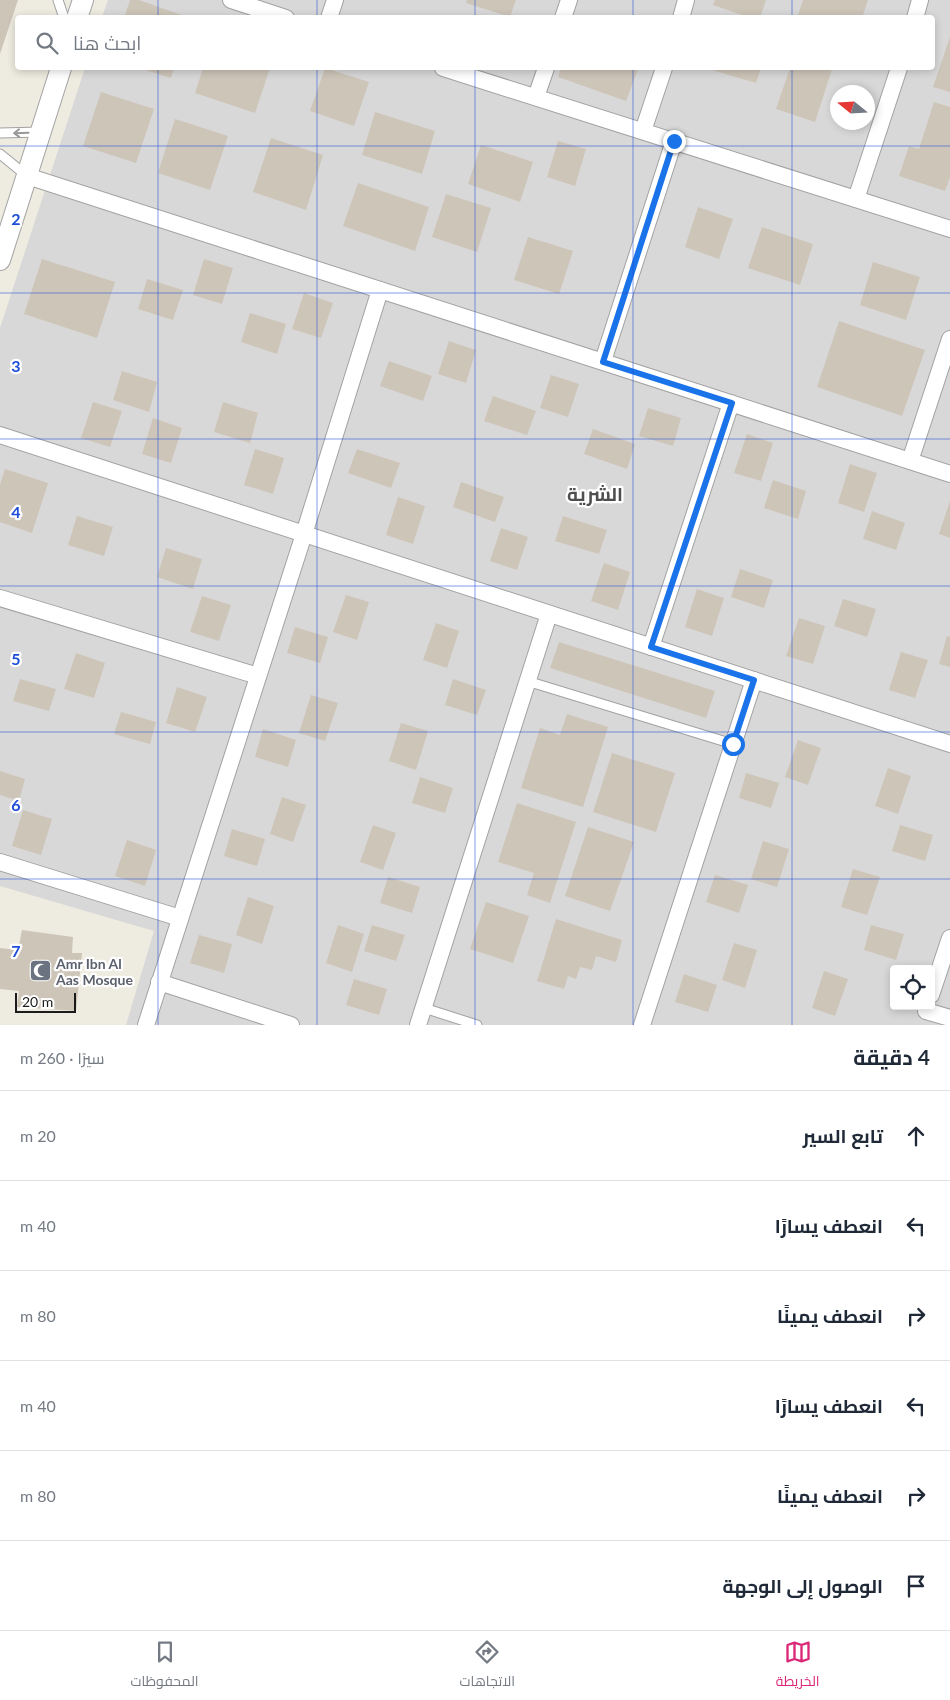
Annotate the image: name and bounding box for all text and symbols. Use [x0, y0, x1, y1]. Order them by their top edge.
search box [15, 15, 935, 70]
icon: search [33, 29, 61, 57]
text: ابحث هنا [73, 31, 141, 54]
north arrow [830, 85, 875, 130]
one-way arrow [13, 128, 29, 137]
route end [663, 130, 686, 153]
text: 2 [11, 209, 21, 228]
text: 3 [11, 356, 21, 375]
district label: الشرية [567, 482, 623, 506]
text: 4 [11, 502, 21, 521]
text: 5 [11, 649, 21, 668]
route start [722, 733, 745, 756]
text: 6 [11, 795, 21, 814]
text: 7 [11, 941, 21, 960]
place label: Amr Ibn Al Aas Mosque [55, 955, 133, 988]
mosque icon: Amr Ibn Al Aas Mosque [28, 959, 52, 983]
map controls [890, 965, 935, 1010]
button: locate [890, 965, 935, 1010]
scale bar [15, 990, 76, 1013]
text: 20 m [22, 993, 53, 1010]
text: 4 دقيقة [853, 1044, 930, 1069]
text: سيرًا · 260 m [20, 1048, 105, 1067]
icon: ahead [902, 1122, 930, 1150]
text: تابع السير [803, 1124, 883, 1147]
text: 20 m [20, 1126, 56, 1145]
icon: left [902, 1212, 930, 1240]
text: انعطف يسارًا [775, 1214, 883, 1237]
text: 40 m [20, 1216, 56, 1235]
icon: right [902, 1302, 930, 1330]
text: انعطف يمينًا [777, 1304, 883, 1327]
text: 80 m [20, 1306, 56, 1325]
icon: left [902, 1392, 930, 1420]
text: انعطف يسارًا [775, 1394, 883, 1417]
text: 40 m [20, 1396, 56, 1415]
icon: right [902, 1482, 930, 1510]
text: انعطف يمينًا [777, 1484, 883, 1507]
text: 80 m [20, 1486, 56, 1505]
icon: arrive [902, 1572, 930, 1600]
text: الوصول إلى الوجهة [722, 1574, 883, 1597]
tab: المحفوظات [130, 1638, 199, 1694]
tab: الاتجاهات [460, 1638, 515, 1694]
tab: الخريطة [776, 1638, 820, 1694]

